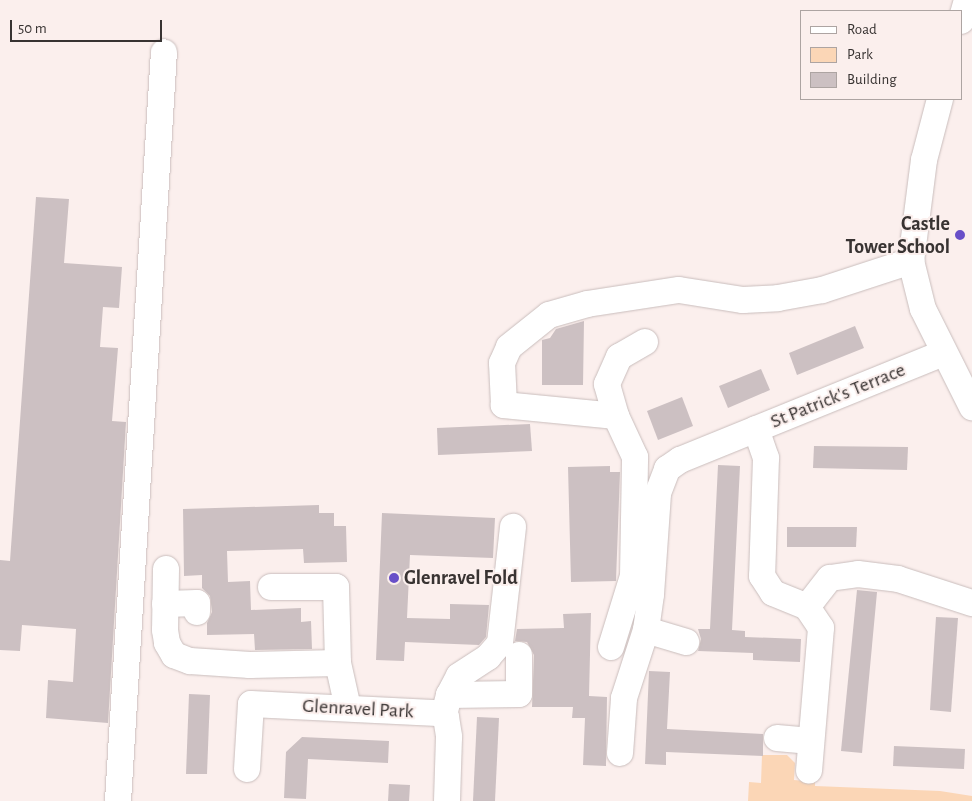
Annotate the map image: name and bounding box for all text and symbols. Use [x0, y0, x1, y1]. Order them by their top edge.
scale bar [12, 10, 165, 42]
legend [800, 10, 962, 100]
text: 50 m [18, 21, 47, 36]
text: Road [847, 22, 877, 37]
text: Park [847, 47, 873, 62]
text: Building [847, 72, 897, 87]
place label: Castle Tower School [845, 212, 950, 259]
marker: Castle Tower School [954, 229, 966, 241]
street label: St Patrick's Terrace [767, 358, 909, 434]
place label: Glenravel Fold [404, 566, 518, 590]
marker: Glenravel Fold [388, 572, 400, 584]
street label: Glenravel Park [302, 694, 414, 724]

